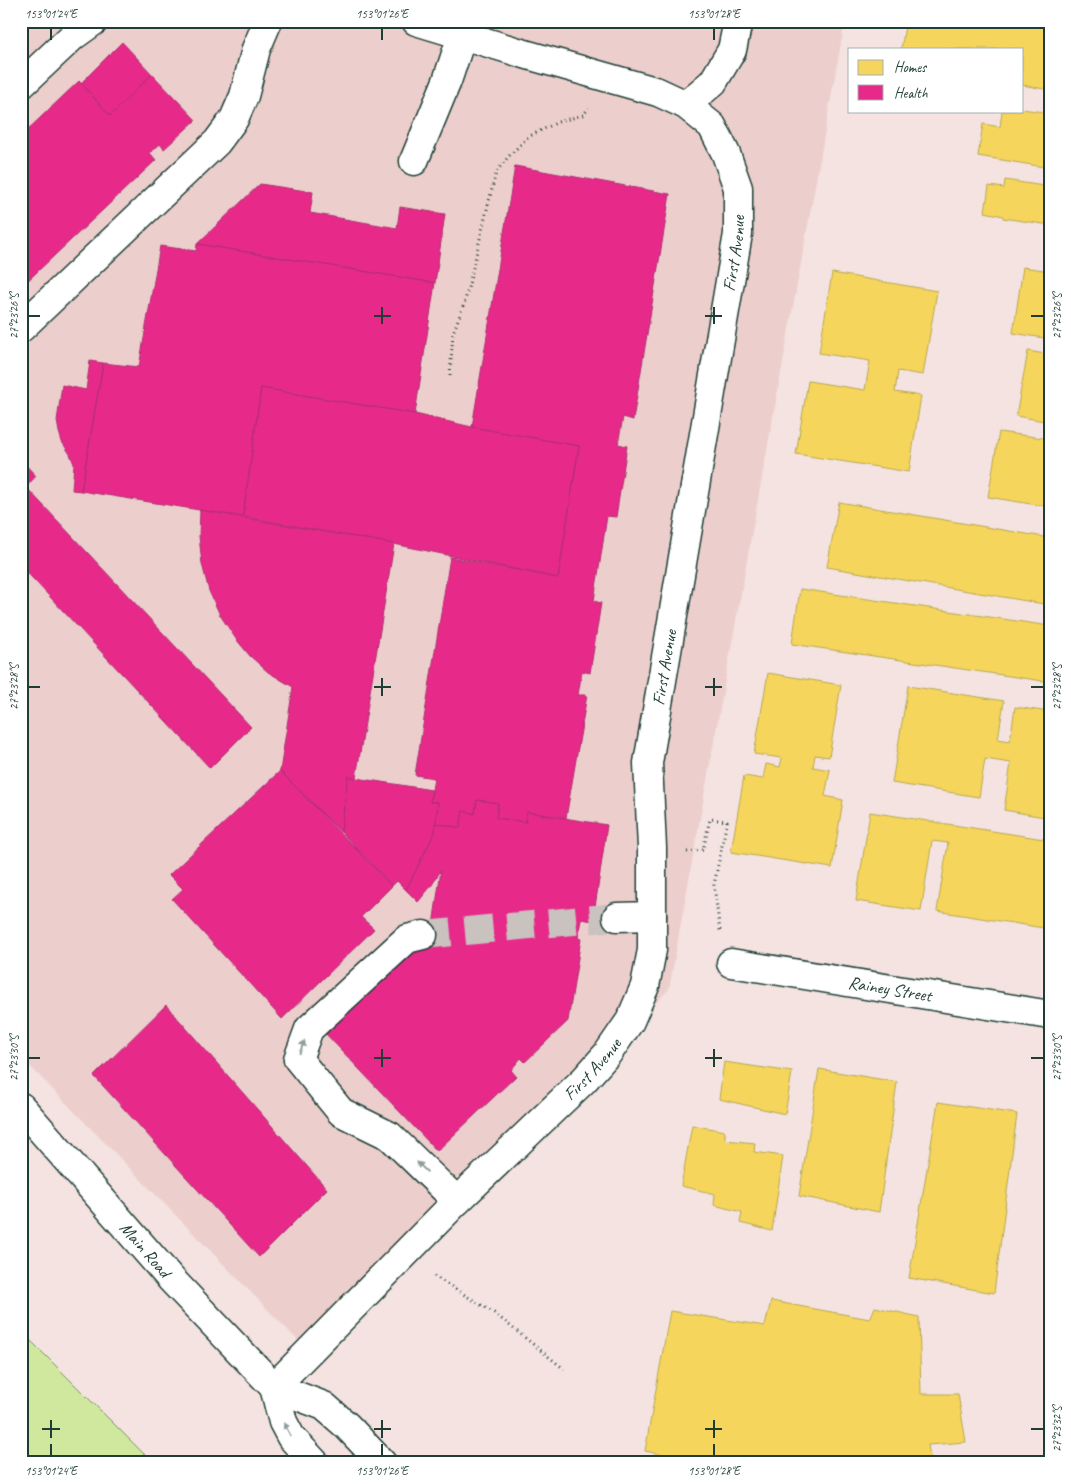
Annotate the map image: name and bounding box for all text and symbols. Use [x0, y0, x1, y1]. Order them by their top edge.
text: 153°01'24"E [25, 6, 79, 22]
text: 153°01'26"E [356, 6, 410, 22]
text: 153°01'28"E [688, 6, 742, 22]
legend [848, 48, 1024, 112]
text: Homes [894, 58, 928, 77]
text: Health [894, 84, 928, 103]
street label: First Avenue [717, 215, 749, 293]
text: 27°23'26"S [6, 291, 22, 339]
text: 27°23'26"S [1049, 291, 1065, 339]
street label: First Avenue [647, 627, 682, 707]
text: 27°23'28"S [6, 662, 22, 710]
text: 27°23'28"S [1049, 662, 1065, 710]
street label: Rainey Street [847, 971, 935, 1007]
text: 27°23'30"S [6, 1033, 22, 1081]
street label: First Avenue [559, 1033, 627, 1105]
text: 27°23'30"S [1049, 1033, 1065, 1081]
one-way arrow [299, 1040, 306, 1055]
one-way arrow [416, 1161, 428, 1173]
street label: Main Road [115, 1217, 177, 1284]
text: 27°23'32"S [1049, 1404, 1065, 1452]
one-way arrow [283, 1422, 291, 1436]
text: 153°01'24"E [25, 1463, 79, 1479]
text: 153°01'26"E [356, 1463, 410, 1479]
text: 153°01'28"E [688, 1463, 742, 1479]

